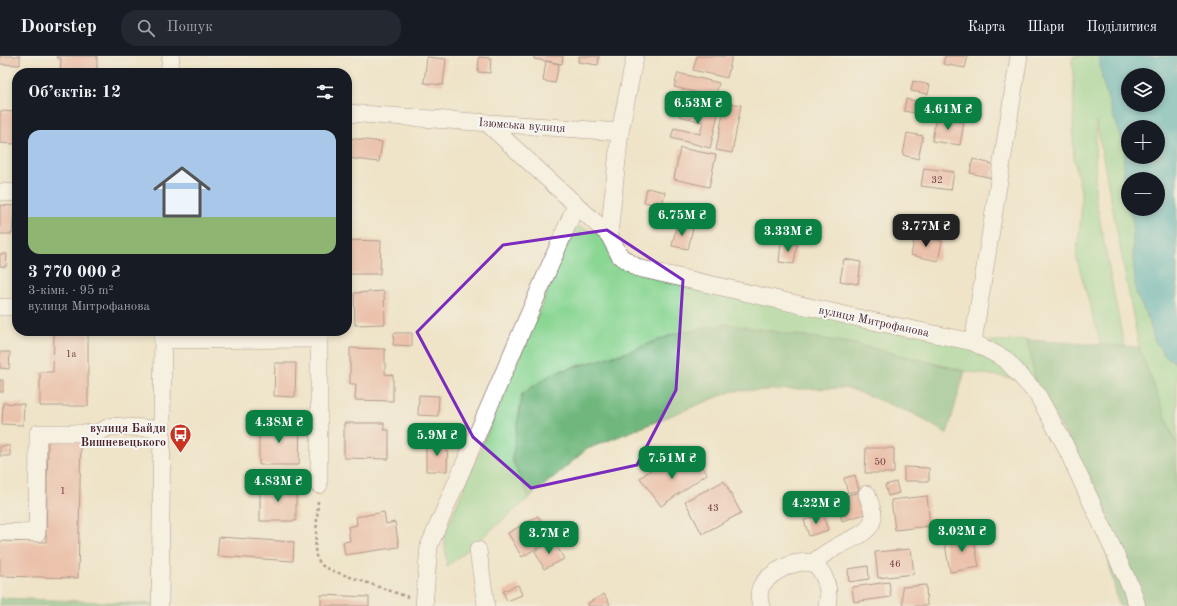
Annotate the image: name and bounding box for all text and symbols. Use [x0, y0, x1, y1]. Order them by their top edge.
search box [121, 10, 401, 46]
icon: search [135, 17, 157, 39]
text: Doorstep [20, 18, 97, 37]
text: Пошук [167, 20, 213, 35]
text: Карта [968, 20, 1006, 34]
text: Шари [1028, 20, 1065, 34]
text: Поділитися [1087, 20, 1157, 34]
map controls [1121, 68, 1165, 216]
button: layers [1121, 68, 1165, 112]
icon: filters [314, 81, 336, 103]
text: Об’єктів: 12 [28, 84, 121, 101]
pin: 6.53M ₴ [661, 91, 735, 125]
text: 6.53M ₴ [674, 97, 722, 110]
pin: 4.61M ₴ [911, 97, 985, 131]
text: 4.61M ₴ [924, 103, 972, 116]
street label: Ізюмська вулиця [478, 117, 566, 135]
button: + [1121, 120, 1165, 164]
icon: home [146, 156, 218, 228]
button: − [1121, 172, 1165, 216]
house number: 32 [931, 175, 943, 185]
pin: 6.75M ₴ [645, 203, 719, 237]
text: 6.75M ₴ [658, 209, 706, 222]
pin: 3.77M ₴ [889, 214, 963, 248]
pin: 3.33M ₴ [751, 219, 825, 253]
text: 3.77M ₴ [902, 220, 950, 233]
text: 3.33M ₴ [764, 225, 812, 238]
text: 3 770 000 ₴ [28, 264, 121, 281]
text: 3-кімн. · 95 m² [28, 284, 114, 297]
text: вулиця Митрофанова [28, 300, 150, 313]
street label: вулиця Митрофанова [817, 304, 930, 340]
house number: 1а [66, 349, 76, 359]
pin: 4.38M ₴ [242, 410, 316, 444]
text: 4.38M ₴ [255, 416, 303, 429]
bus stop icon: вулиця Байди Вишневецького [168, 422, 194, 455]
place label: вулиця Байди Вишневецького [80, 423, 166, 449]
pin: 5.9M ₴ [404, 423, 470, 457]
text: 5.9M ₴ [416, 429, 458, 442]
pin: 7.51M ₴ [635, 446, 709, 480]
text: 7.51M ₴ [648, 452, 696, 465]
house number: 50 [874, 457, 886, 467]
pin: 4.83M ₴ [241, 469, 315, 503]
text: 4.83M ₴ [254, 475, 302, 488]
house number: 1 [60, 486, 66, 496]
pin: 4.22M ₴ [779, 491, 853, 525]
text: 4.22M ₴ [792, 497, 840, 510]
house number: 43 [707, 503, 719, 513]
pin: 3.02M ₴ [925, 519, 999, 553]
pin: 3.7M ₴ [516, 521, 582, 555]
text: 3.02M ₴ [938, 525, 986, 538]
text: 3.7M ₴ [528, 527, 570, 540]
house number: 46 [889, 559, 901, 569]

